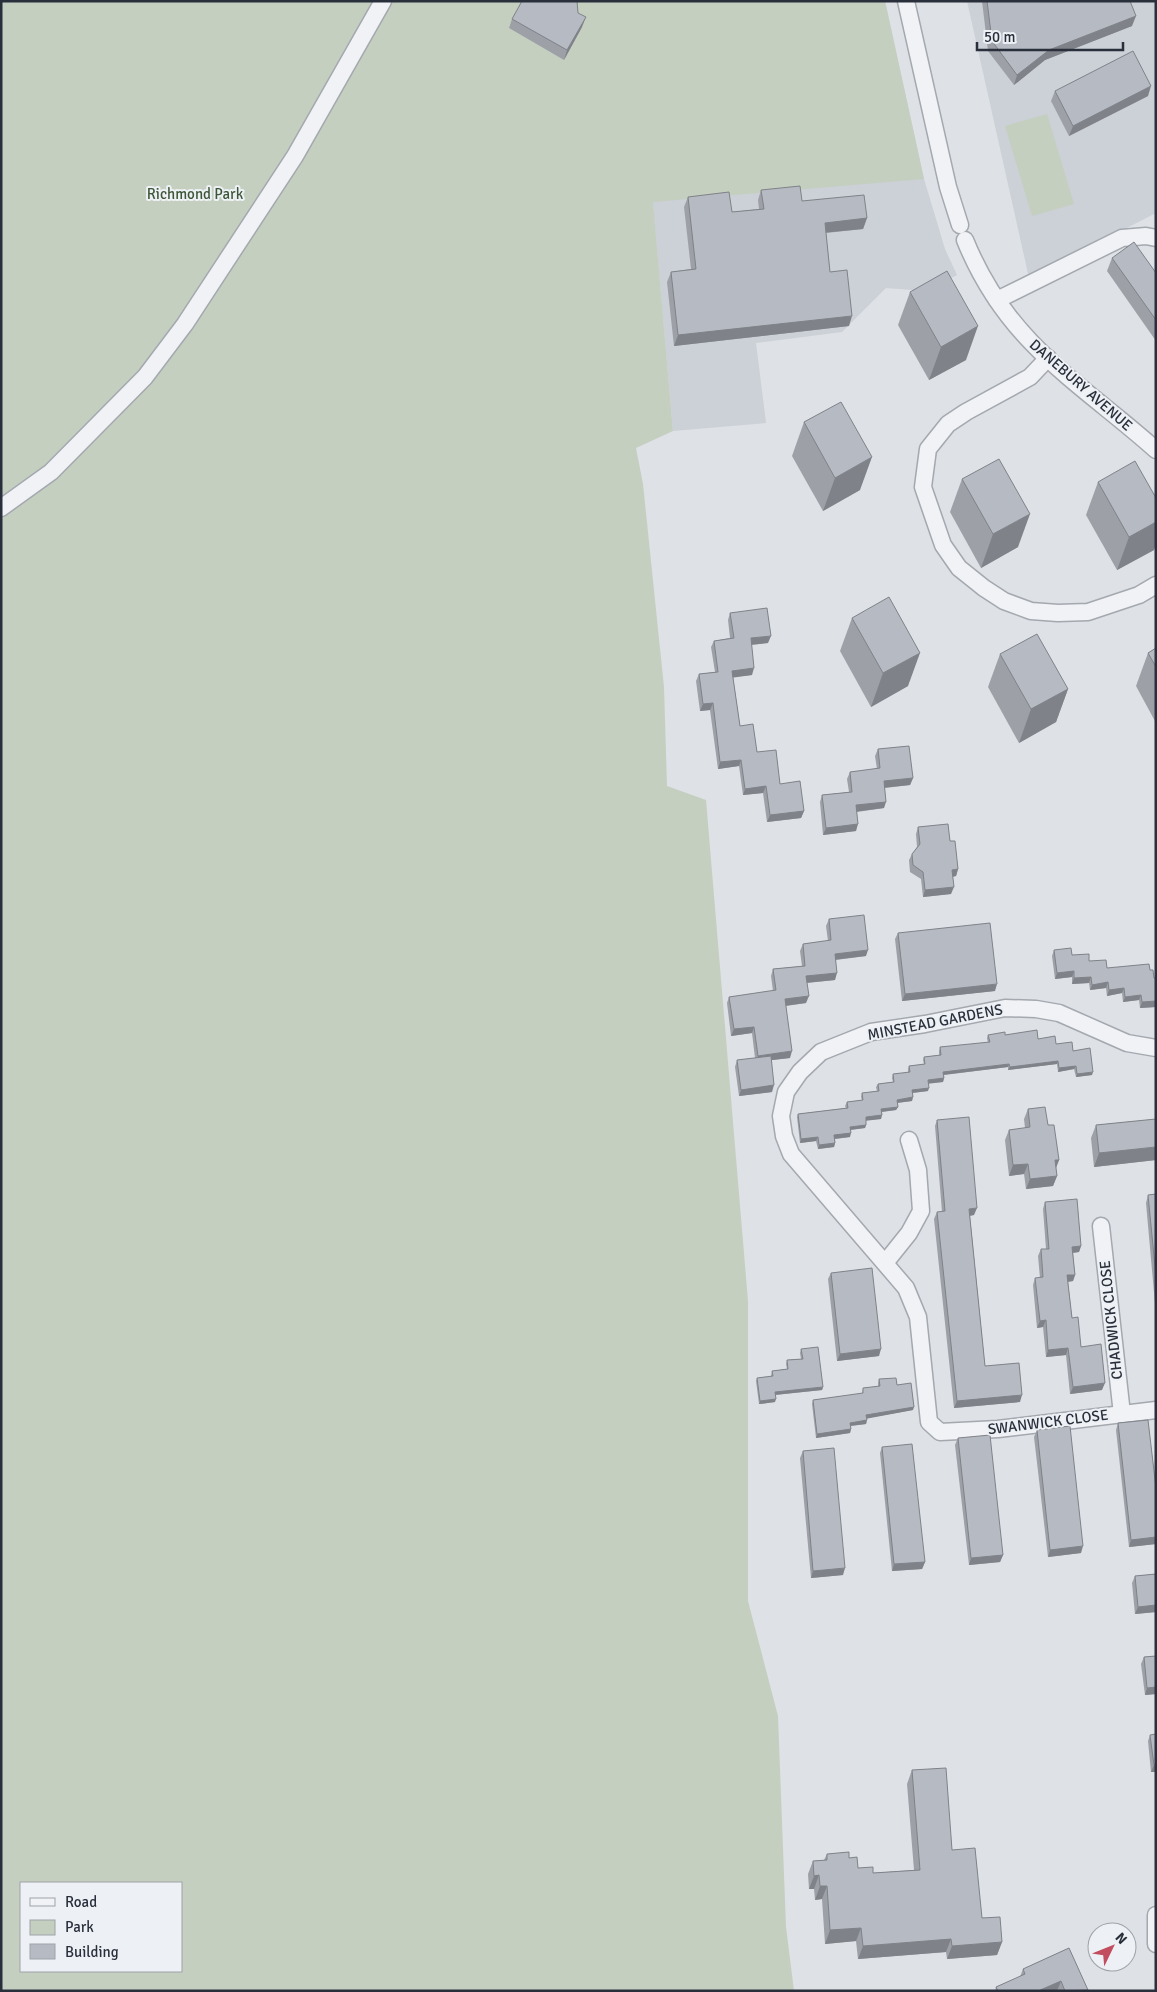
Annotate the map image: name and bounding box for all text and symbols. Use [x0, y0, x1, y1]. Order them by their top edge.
scale bar [977, 20, 1123, 52]
text: 50 m [984, 28, 1015, 46]
park label: Richmond Park [147, 185, 244, 203]
street label: DANEBURY AVENUE [1026, 335, 1136, 435]
street label: MINSTEAD GARDENS [866, 1000, 1004, 1044]
street label: CHADWICK CLOSE [1096, 1260, 1126, 1380]
street label: SWANWICK CLOSE [987, 1406, 1109, 1438]
legend [20, 1882, 182, 1972]
text: Road [65, 1893, 97, 1911]
text: Park [65, 1918, 94, 1936]
north arrow [1087, 1922, 1137, 1972]
text: N [1112, 1929, 1131, 1948]
text: Building [65, 1943, 119, 1961]

